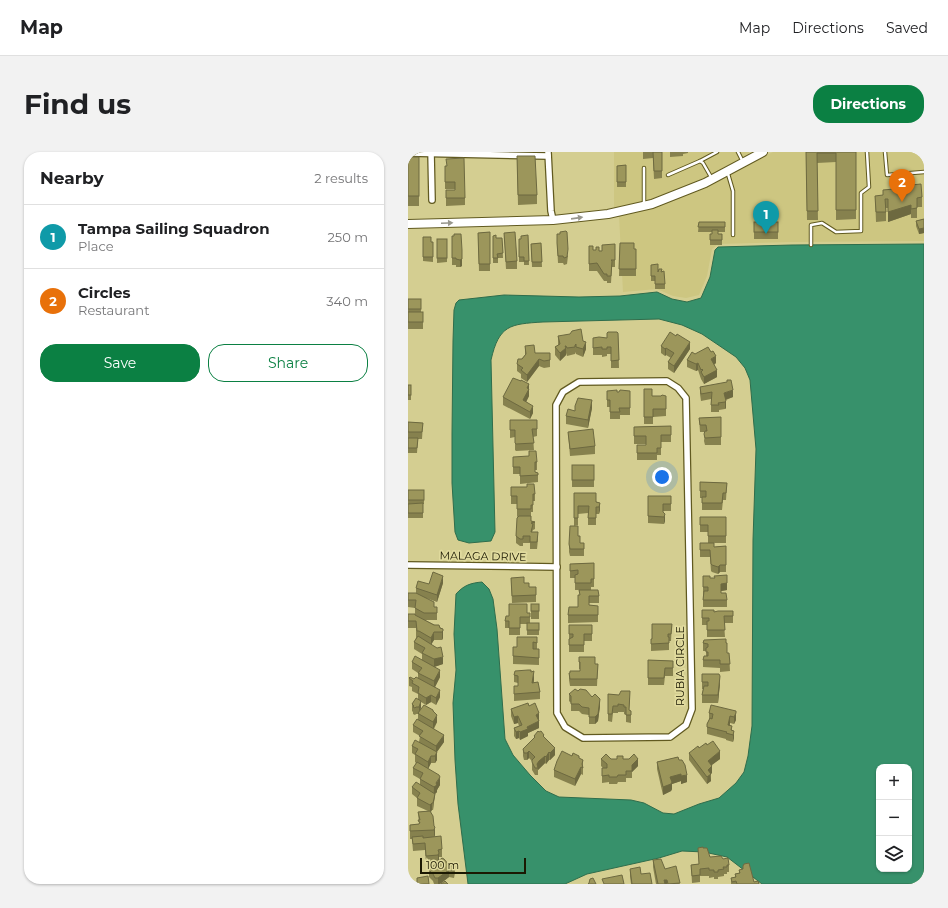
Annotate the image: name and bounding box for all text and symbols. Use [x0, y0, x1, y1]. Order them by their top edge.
text: Map [20, 16, 63, 39]
text: Map [739, 19, 770, 37]
text: Directions [792, 19, 864, 37]
text: Saved [886, 19, 928, 37]
button: Directions [813, 85, 924, 123]
text: Find us [24, 87, 131, 121]
text: Nearby [40, 168, 104, 188]
pin: 2 [889, 169, 915, 202]
text: 2 results [314, 170, 368, 186]
pin: 1 [753, 201, 779, 234]
one-way arrow [571, 215, 583, 221]
text: Tampa Sailing Squadron [78, 219, 270, 238]
one-way arrow [441, 220, 454, 226]
text: 1 [50, 229, 56, 245]
text: 250 m [327, 229, 368, 245]
text: Place [78, 238, 114, 254]
text: Circles [78, 283, 130, 302]
text: 2 [49, 293, 57, 309]
text: 340 m [326, 293, 368, 309]
text: Restaurant [78, 302, 149, 318]
button: Save [40, 344, 200, 382]
button: Share [208, 344, 368, 382]
your location [652, 467, 672, 487]
street label: MALAGA DRIVE [439, 548, 527, 564]
street label: RUBIA CIRCLE [673, 626, 687, 706]
map controls [876, 764, 912, 872]
button: + [876, 764, 912, 800]
button: − [876, 800, 912, 836]
button: layers [876, 836, 912, 872]
scale bar [420, 856, 526, 875]
text: 100 m [426, 858, 459, 872]

